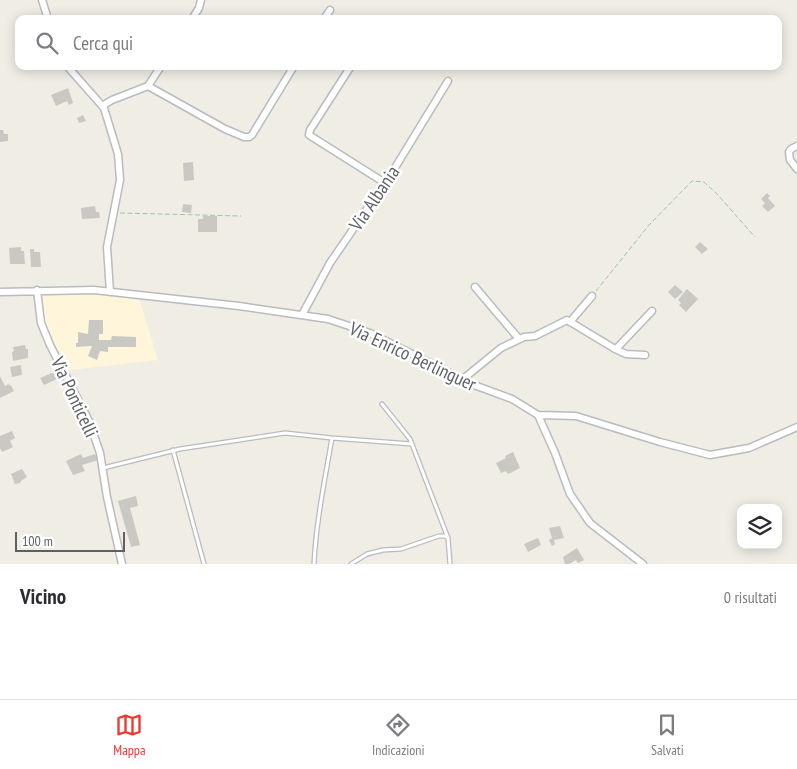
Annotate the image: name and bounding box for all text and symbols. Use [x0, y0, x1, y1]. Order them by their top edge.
search box [15, 15, 782, 70]
icon: search [33, 29, 61, 57]
text: Cerca qui [73, 31, 133, 55]
street label: Via Albania [343, 161, 404, 236]
street label: Via Enrico Berlinguer [345, 316, 481, 396]
street label: Via Ponticelli [46, 352, 104, 441]
map controls [737, 504, 782, 549]
button: layers [737, 504, 782, 549]
scale bar [15, 529, 125, 552]
text: 100 m [22, 532, 53, 550]
text: Vicino [20, 583, 66, 610]
text: 0 risultati [724, 587, 777, 607]
tab: Mappa [113, 711, 146, 759]
tab: Indicazioni [372, 711, 424, 759]
tab: Salvati [651, 711, 684, 759]

